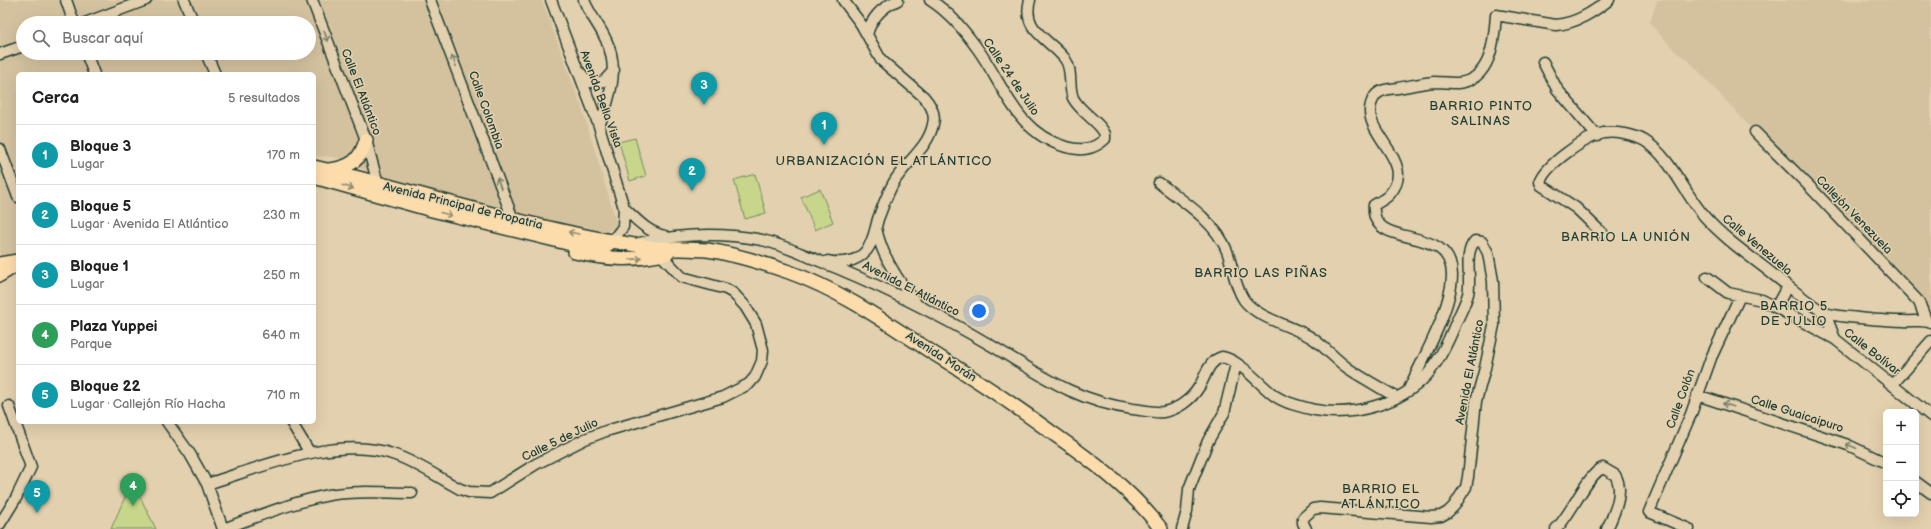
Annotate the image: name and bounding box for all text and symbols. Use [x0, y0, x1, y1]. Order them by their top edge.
search box [16, 16, 316, 60]
icon: search [30, 27, 52, 49]
text: Buscar aquí [62, 29, 143, 48]
one-way arrow [323, 30, 331, 42]
street label: Calle 24 de Julio [980, 35, 1043, 119]
street label: Calle El Atlántico [338, 47, 384, 138]
street label: Avenida Bella Vista [576, 48, 626, 150]
one-way arrow [449, 55, 457, 67]
street label: Calle Colombia [465, 69, 507, 151]
pin: 3 [691, 72, 717, 105]
text: Cerca [32, 88, 79, 108]
text: 5 resultados [228, 90, 300, 106]
district label: BARRIO PINTO SALINAS [1429, 98, 1533, 129]
pin: 1 [811, 112, 837, 145]
text: Bloque 3 [70, 137, 131, 156]
text: 1 [42, 147, 48, 163]
text: 170 m [267, 147, 300, 163]
district label: URBANIZACIÓN EL ATLÁNTICO [776, 152, 992, 169]
text: Lugar [70, 156, 104, 172]
pin: 2 [679, 158, 705, 191]
street label: Callejón Venezuela [1813, 173, 1895, 258]
one-way arrow [495, 177, 503, 189]
street label: Avenida Principal de Propatria [382, 179, 544, 233]
one-way arrow [341, 184, 354, 191]
text: Bloque 5 [70, 197, 131, 216]
text: 2 [41, 207, 49, 223]
text: 230 m [263, 207, 300, 223]
one-way arrow [440, 210, 453, 218]
street label: Calle Venezuela [1719, 211, 1795, 279]
text: Lugar · Avenida El Atlántico [70, 216, 229, 232]
district label: BARRIO LA UNIÓN [1561, 228, 1691, 245]
one-way arrow [568, 229, 581, 237]
one-way arrow [629, 255, 642, 262]
text: Bloque 1 [70, 257, 129, 276]
street label: Avenida El Atlántico [860, 258, 962, 320]
district label: BARRIO LAS PIÑAS [1194, 264, 1328, 281]
text: 3 [41, 267, 49, 283]
text: 250 m [263, 267, 300, 283]
text: Lugar [70, 276, 104, 292]
district label: BARRIO 5 DE JULIO [1760, 298, 1828, 329]
your location [969, 301, 989, 321]
text: Plaza Yuppei [70, 317, 158, 336]
street label: Avenida El Atlántico [1452, 318, 1488, 426]
street label: Calle Bolívar [1840, 325, 1904, 379]
text: 4 [41, 327, 49, 343]
text: 640 m [262, 327, 300, 343]
street label: Avenida Morán [903, 329, 979, 385]
text: Parque [70, 336, 112, 352]
street label: Calle Colón [1663, 367, 1699, 431]
text: Bloque 22 [70, 377, 141, 396]
text: 5 [41, 387, 49, 403]
text: 710 m [267, 387, 300, 403]
street label: Calle Guaicaipuro [1749, 392, 1845, 436]
text: Lugar · Callejón Río Hacha [70, 396, 226, 412]
one-way arrow [1721, 401, 1734, 408]
map controls [1883, 409, 1919, 517]
button: + [1883, 409, 1919, 445]
street label: Calle 5 de Julio [519, 415, 601, 465]
one-way arrow [1845, 442, 1857, 449]
button: − [1883, 445, 1919, 481]
pin: 4 [120, 473, 146, 506]
pin: 5 [24, 480, 50, 513]
district label: BARRIO EL ATLÁNTICO [1341, 481, 1421, 512]
button: locate [1883, 481, 1919, 517]

